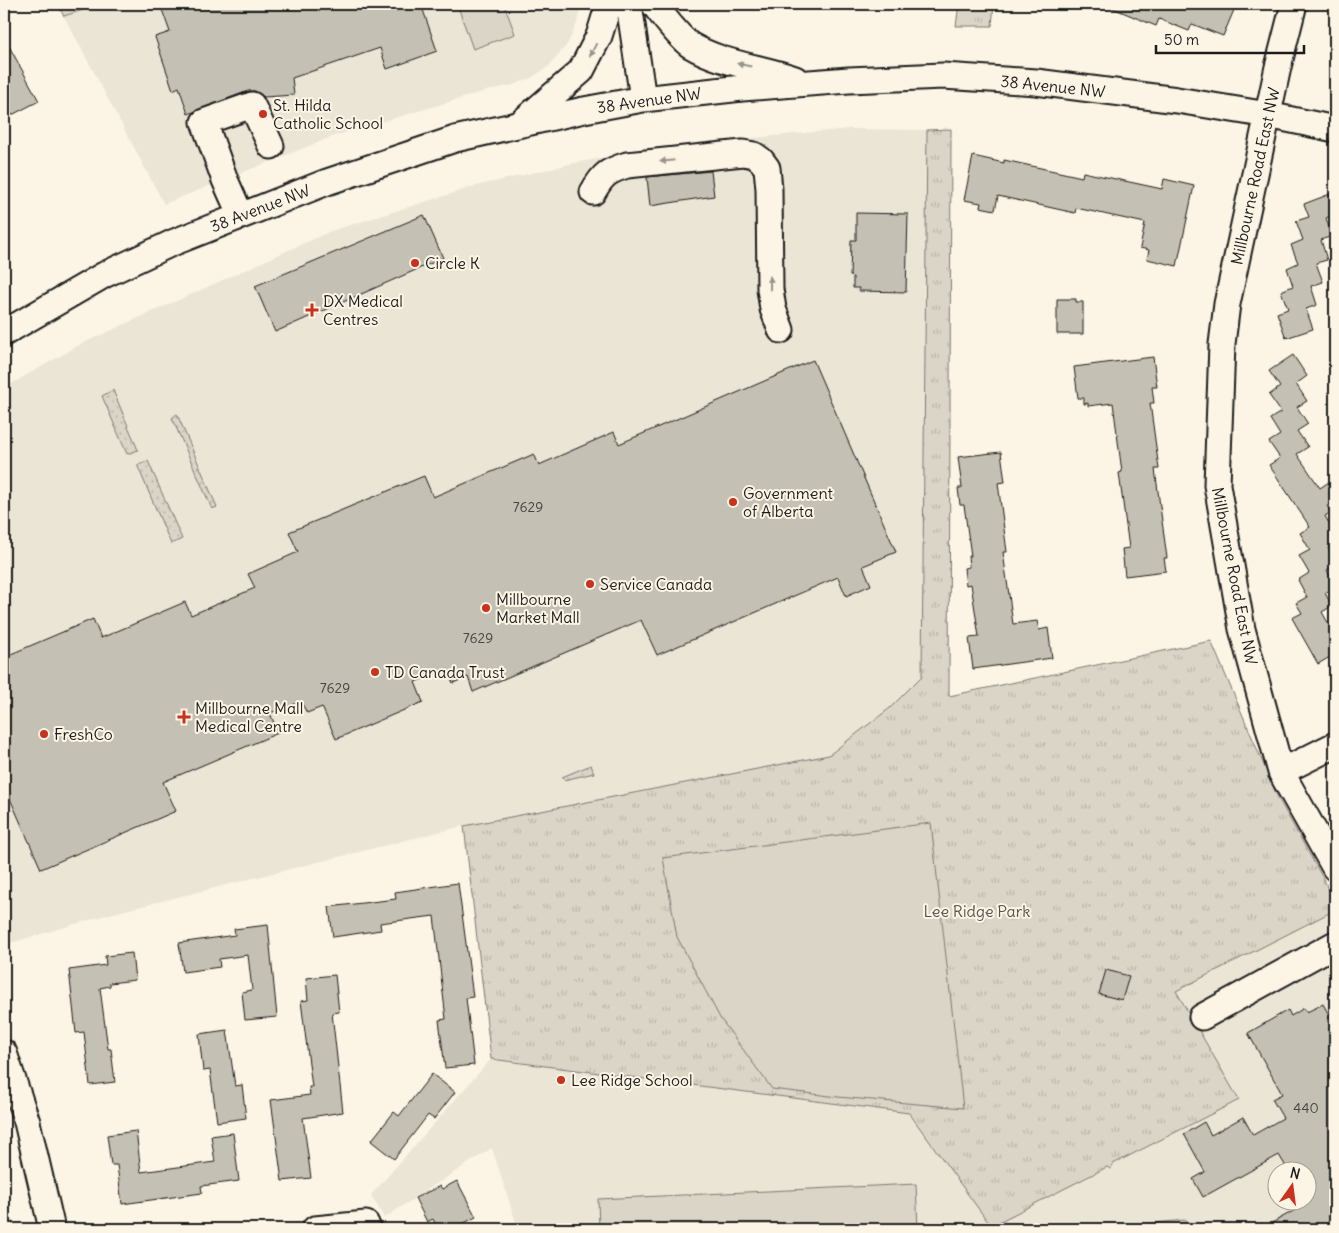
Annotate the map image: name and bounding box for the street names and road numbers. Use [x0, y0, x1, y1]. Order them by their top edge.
street label: 38 Avenue NW [1000, 71, 1107, 101]
street label: 38 Avenue NW [596, 83, 703, 117]
street label: Millbourne Road East NW [1226, 85, 1284, 266]
street label: 38 Avenue NW [207, 180, 313, 236]
street label: Millbourne Road East NW [1208, 485, 1262, 667]

